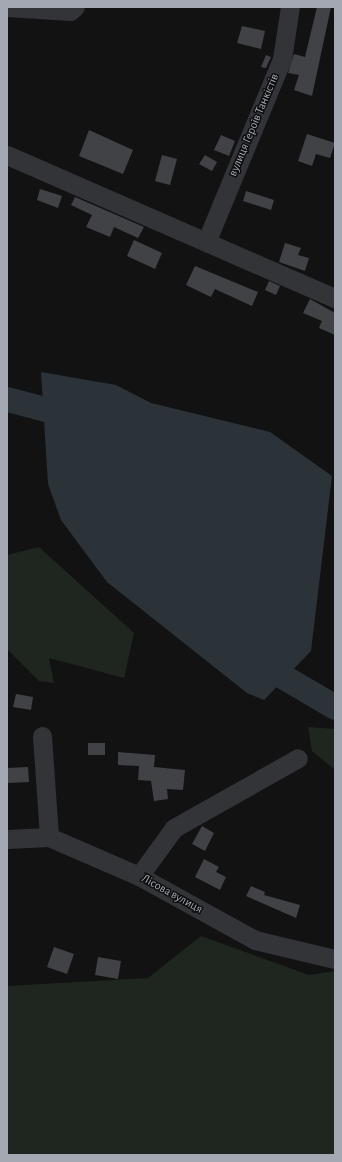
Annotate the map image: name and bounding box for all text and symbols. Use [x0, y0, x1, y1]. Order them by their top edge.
street label: вулиця Героїв Танкістів [226, 71, 282, 179]
street label: Лісова вулиця [139, 871, 205, 917]

